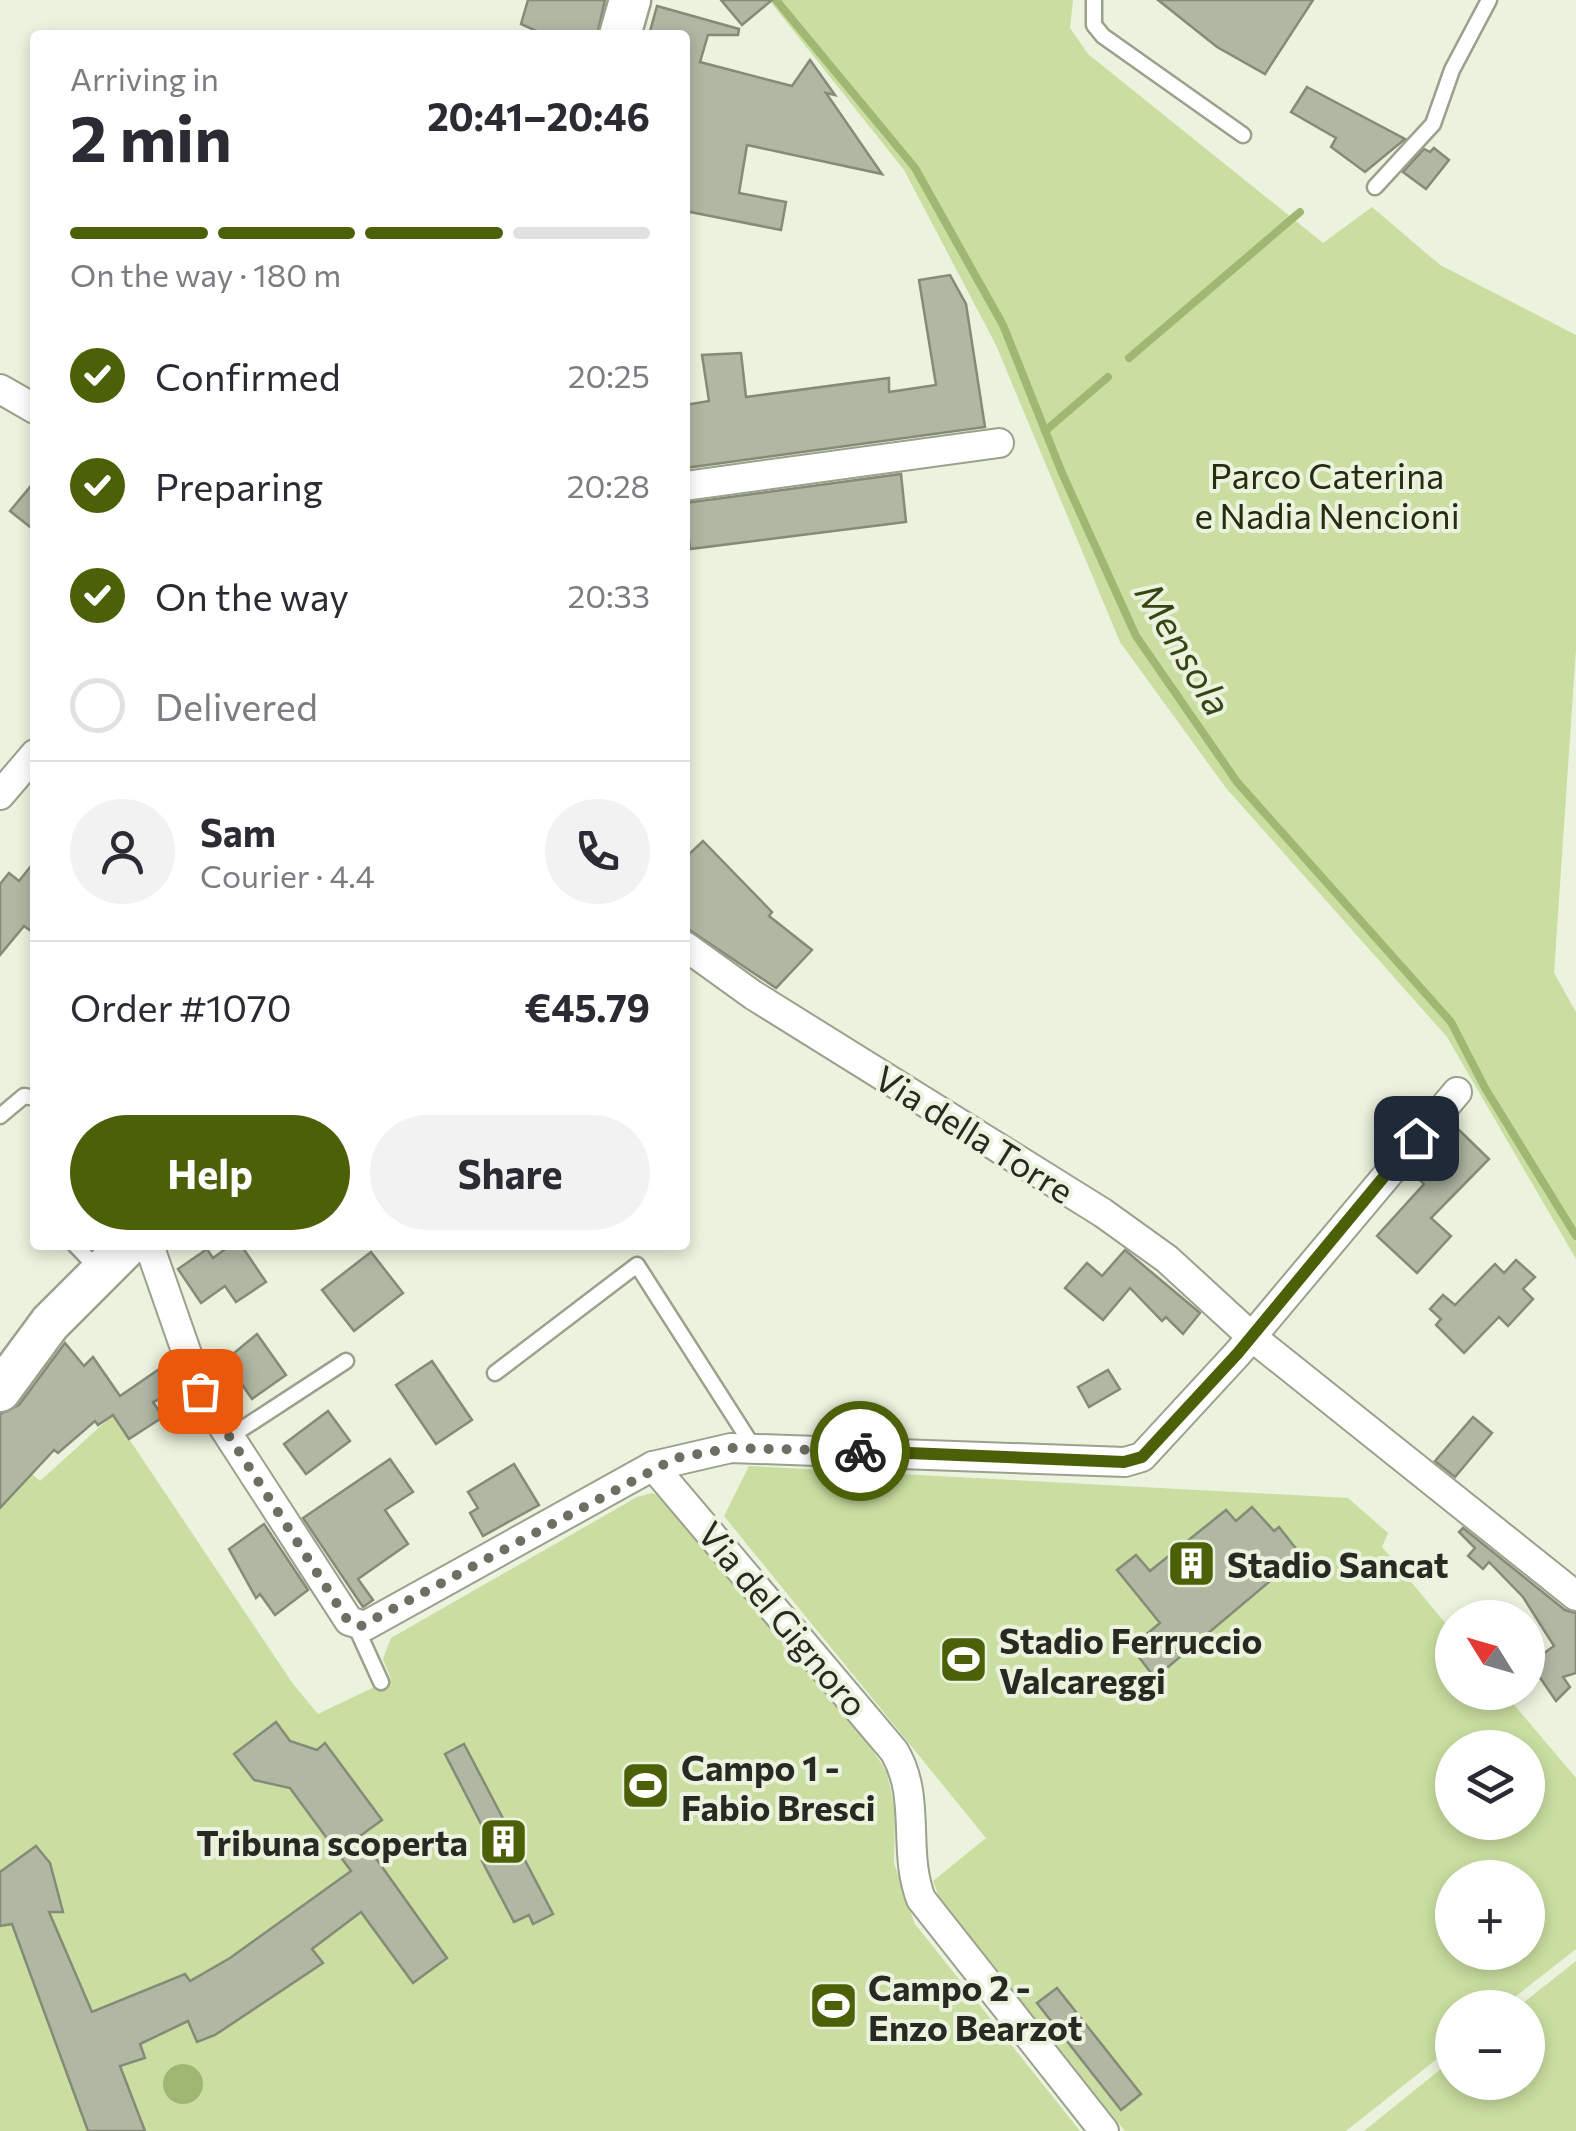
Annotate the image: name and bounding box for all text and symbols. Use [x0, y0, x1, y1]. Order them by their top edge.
text: Arriving in [70, 58, 219, 98]
text: 20:41–20:46 [427, 92, 650, 139]
text: 2 min [70, 96, 232, 175]
text: On the way · 180 m [70, 254, 341, 294]
icon: check [70, 348, 125, 403]
text: Confirmed [155, 352, 341, 399]
text: 20:25 [568, 355, 650, 395]
park label: Parco Caterina e Nadia Nencioni [1194, 453, 1460, 536]
icon: check [70, 458, 125, 513]
text: Preparing [155, 462, 323, 509]
text: 20:28 [567, 465, 650, 505]
icon: check [70, 568, 125, 623]
text: On the way [155, 572, 349, 619]
water label: Mensola [1127, 573, 1243, 723]
text: 20:33 [567, 575, 650, 615]
text: Delivered [155, 682, 318, 729]
button: person [70, 799, 175, 904]
button: phone [545, 799, 650, 904]
text: Sam [200, 808, 276, 855]
text: Courier · 4.4 [200, 855, 375, 895]
text: Order #1070 [70, 983, 292, 1030]
text: €45.79 [525, 983, 650, 1030]
street label: Via della Torre [868, 1055, 1082, 1211]
pin [1374, 1096, 1459, 1181]
icon: home [1389, 1111, 1444, 1166]
button: Help [70, 1115, 350, 1230]
button: Share [370, 1115, 650, 1230]
pin [158, 1349, 243, 1434]
icon: bag [173, 1364, 228, 1419]
courier [810, 1401, 910, 1501]
icon: bike [833, 1424, 888, 1479]
street label: Via del Gignoro [690, 1512, 878, 1724]
building icon: Stadio Sancat [1166, 1537, 1218, 1589]
place label: Stadio Sancat [1227, 1542, 1449, 1585]
north arrow [1435, 1600, 1545, 1710]
map controls [1435, 1600, 1545, 2100]
place label: Stadio Ferruccio Valcareggi [999, 1618, 1262, 1701]
sports icon: Stadio Ferruccio Valcareggi [938, 1633, 990, 1685]
button: layers [1435, 1730, 1545, 1840]
place label: Campo 1 - Fabio Bresci [681, 1745, 876, 1828]
sports icon: Campo 1 - Fabio Bresci [620, 1760, 672, 1812]
building icon: Tribuna scoperta [477, 1815, 529, 1867]
place label: Tribuna scoperta [196, 1820, 468, 1863]
button: + [1435, 1860, 1545, 1970]
place label: Campo 2 - Enzo Bearzot [868, 1965, 1083, 2048]
sports icon: Campo 2 - Enzo Bearzot [807, 1980, 859, 2032]
button: − [1435, 1990, 1545, 2100]

